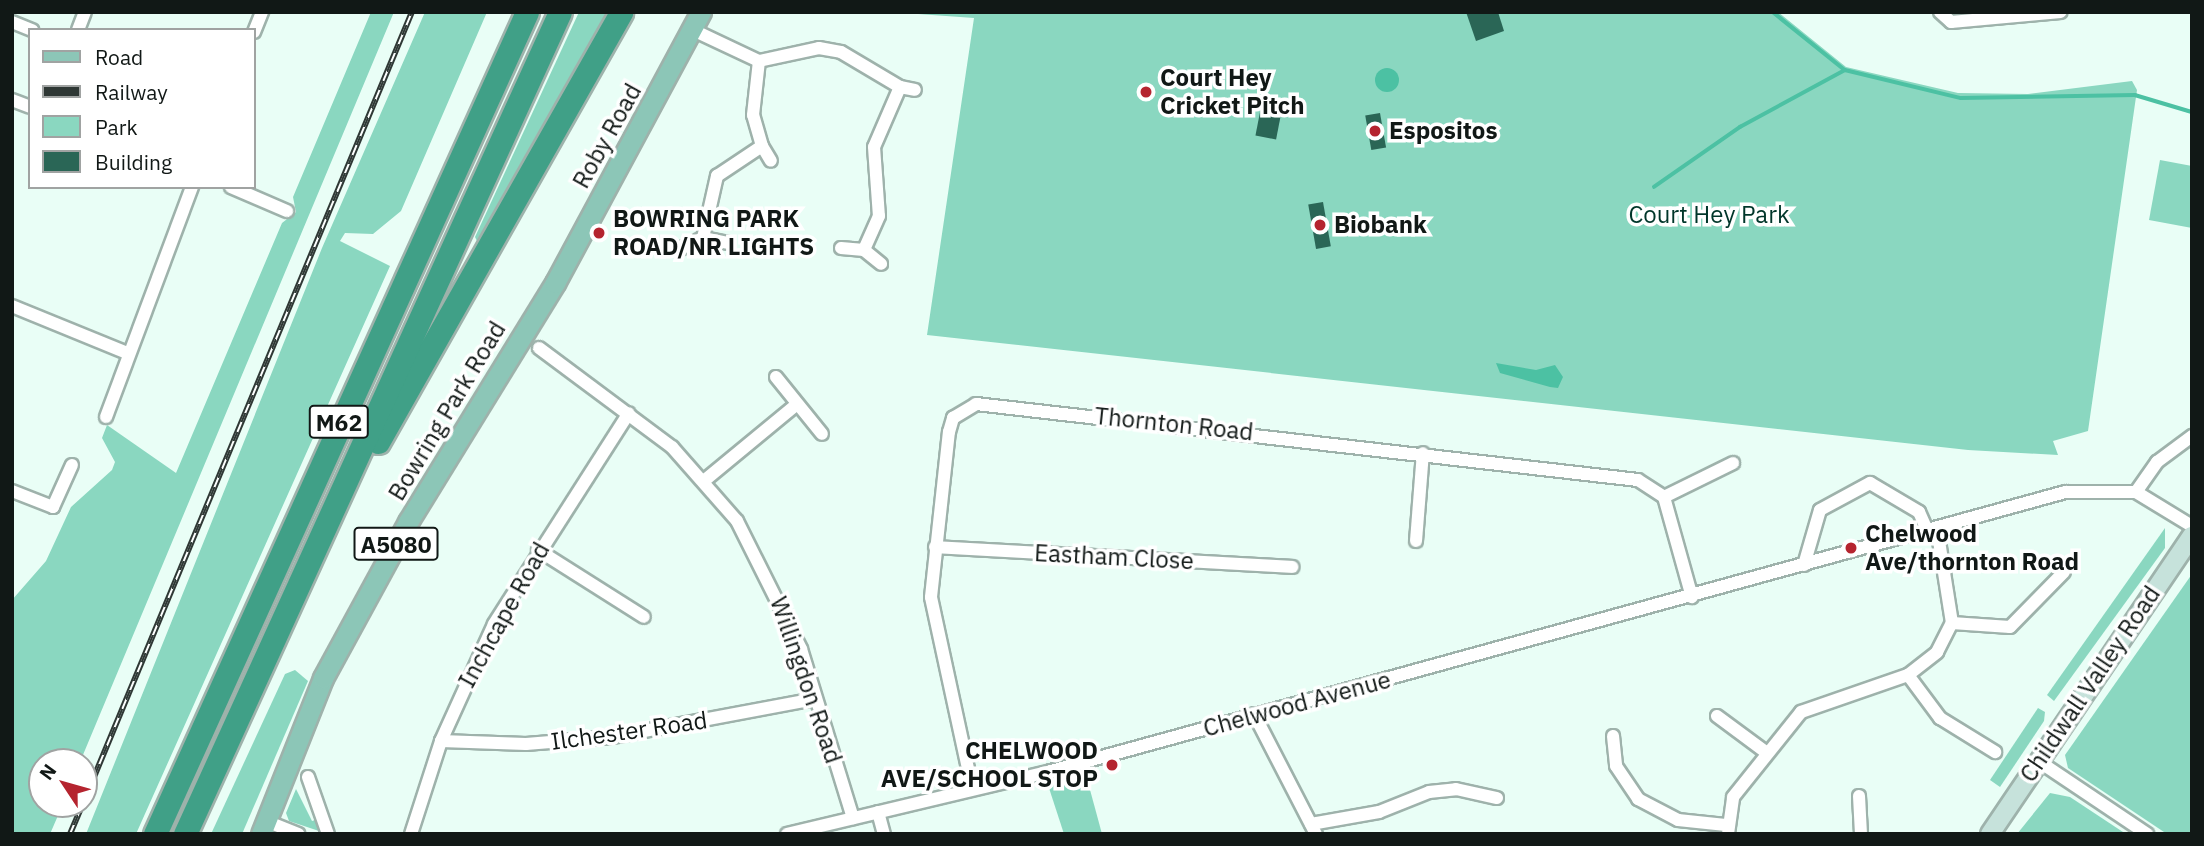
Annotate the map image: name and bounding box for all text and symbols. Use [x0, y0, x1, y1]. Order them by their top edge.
legend [28, 28, 256, 189]
text: Road [95, 43, 143, 71]
place label: Court Hey Cricket Pitch [1160, 64, 1305, 120]
text: Railway [95, 78, 168, 106]
street label: Roby Road [567, 79, 647, 193]
marker: Court Hey Cricket Pitch [1138, 84, 1154, 100]
text: Park [95, 113, 138, 141]
place label: Espositos [1389, 117, 1497, 145]
marker: Espositos [1367, 123, 1383, 139]
text: Building [95, 148, 172, 176]
park label: Court Hey Park [1628, 201, 1790, 229]
place label: BOWRING PARK ROAD/NR LIGHTS [613, 205, 814, 261]
place label: Biobank [1334, 211, 1427, 239]
marker: Biobank [1312, 217, 1328, 233]
marker: BOWRING PARK ROAD/NR LIGHTS [591, 225, 607, 241]
street label: Bowring Park Road [382, 316, 512, 506]
street label: Thornton Road [1093, 401, 1255, 447]
road number: M62 [308, 402, 370, 442]
place label: Chelwood Ave/thornton Road [1865, 520, 2079, 576]
road number: A5080 [352, 524, 440, 564]
street label: Inchcape Road [452, 537, 556, 693]
street label: Eastham Close [1034, 538, 1194, 576]
marker: Chelwood Ave/thornton Road [1843, 540, 1859, 556]
street label: Childwall Valley Road [2014, 581, 2166, 787]
street label: Willingdon Road [764, 593, 848, 767]
street label: Chelwood Avenue [1200, 665, 1394, 743]
street label: Ilchester Road [549, 706, 709, 756]
place label: CHELWOOD AVE/SCHOOL STOP [881, 737, 1098, 793]
north arrow [28, 748, 98, 818]
marker: CHELWOOD AVE/SCHOOL STOP [1104, 757, 1120, 773]
text: N [34, 759, 61, 784]

